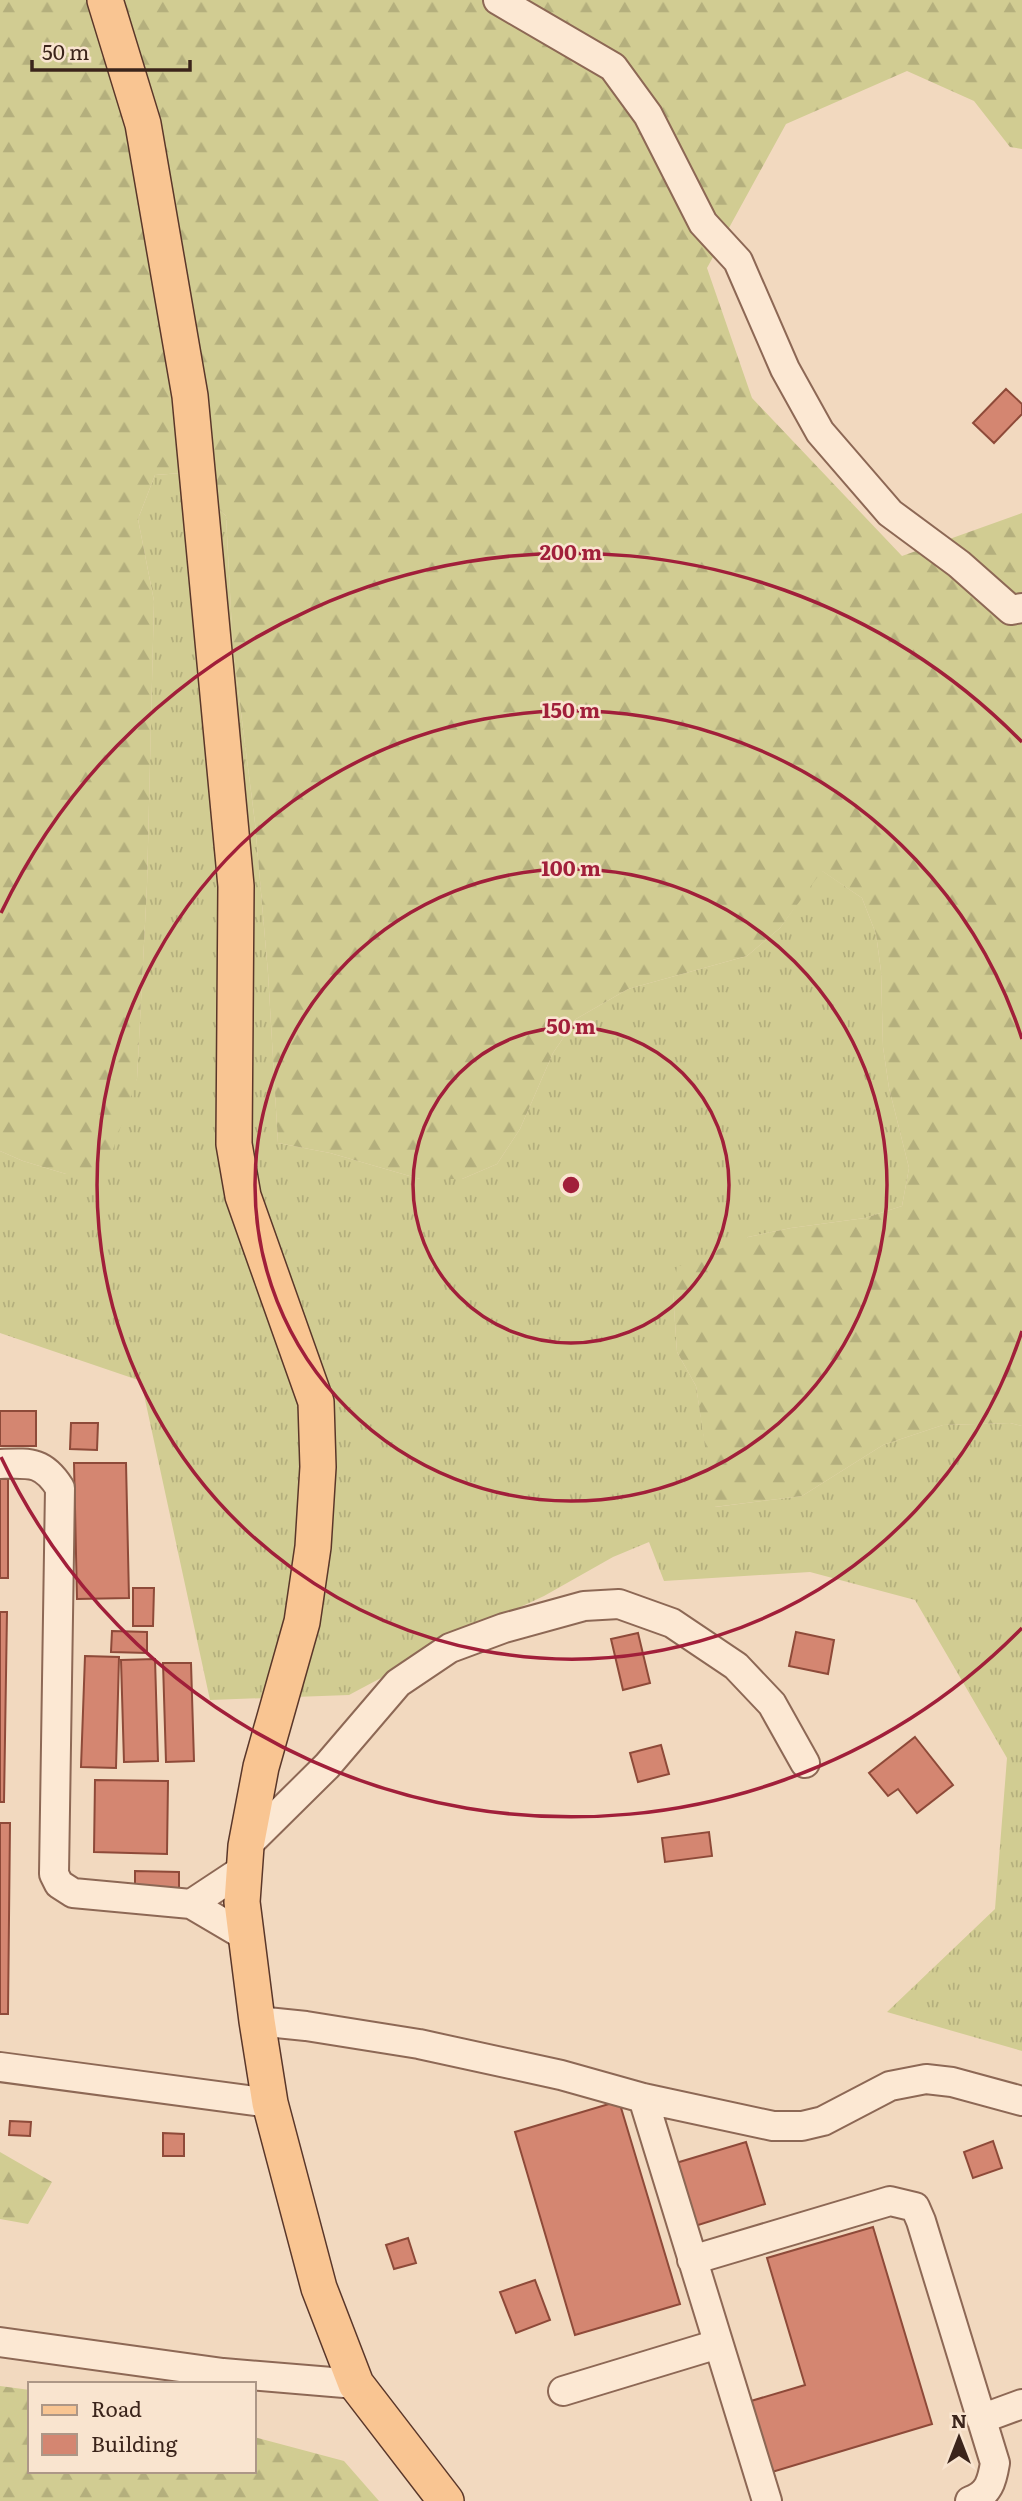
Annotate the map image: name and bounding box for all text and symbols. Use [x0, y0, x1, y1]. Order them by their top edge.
scale bar [32, 28, 189, 72]
text: 50 m [42, 35, 89, 66]
text: 200 m [540, 535, 602, 566]
text: 150 m [542, 693, 600, 724]
text: 100 m [541, 851, 601, 882]
text: 50 m [546, 1009, 596, 1040]
centre of rings [559, 1173, 583, 1197]
legend [28, 2382, 256, 2473]
text: Road [91, 2392, 142, 2423]
north arrow [924, 2403, 994, 2473]
text: N [951, 2406, 967, 2434]
text: Building [91, 2427, 178, 2458]

